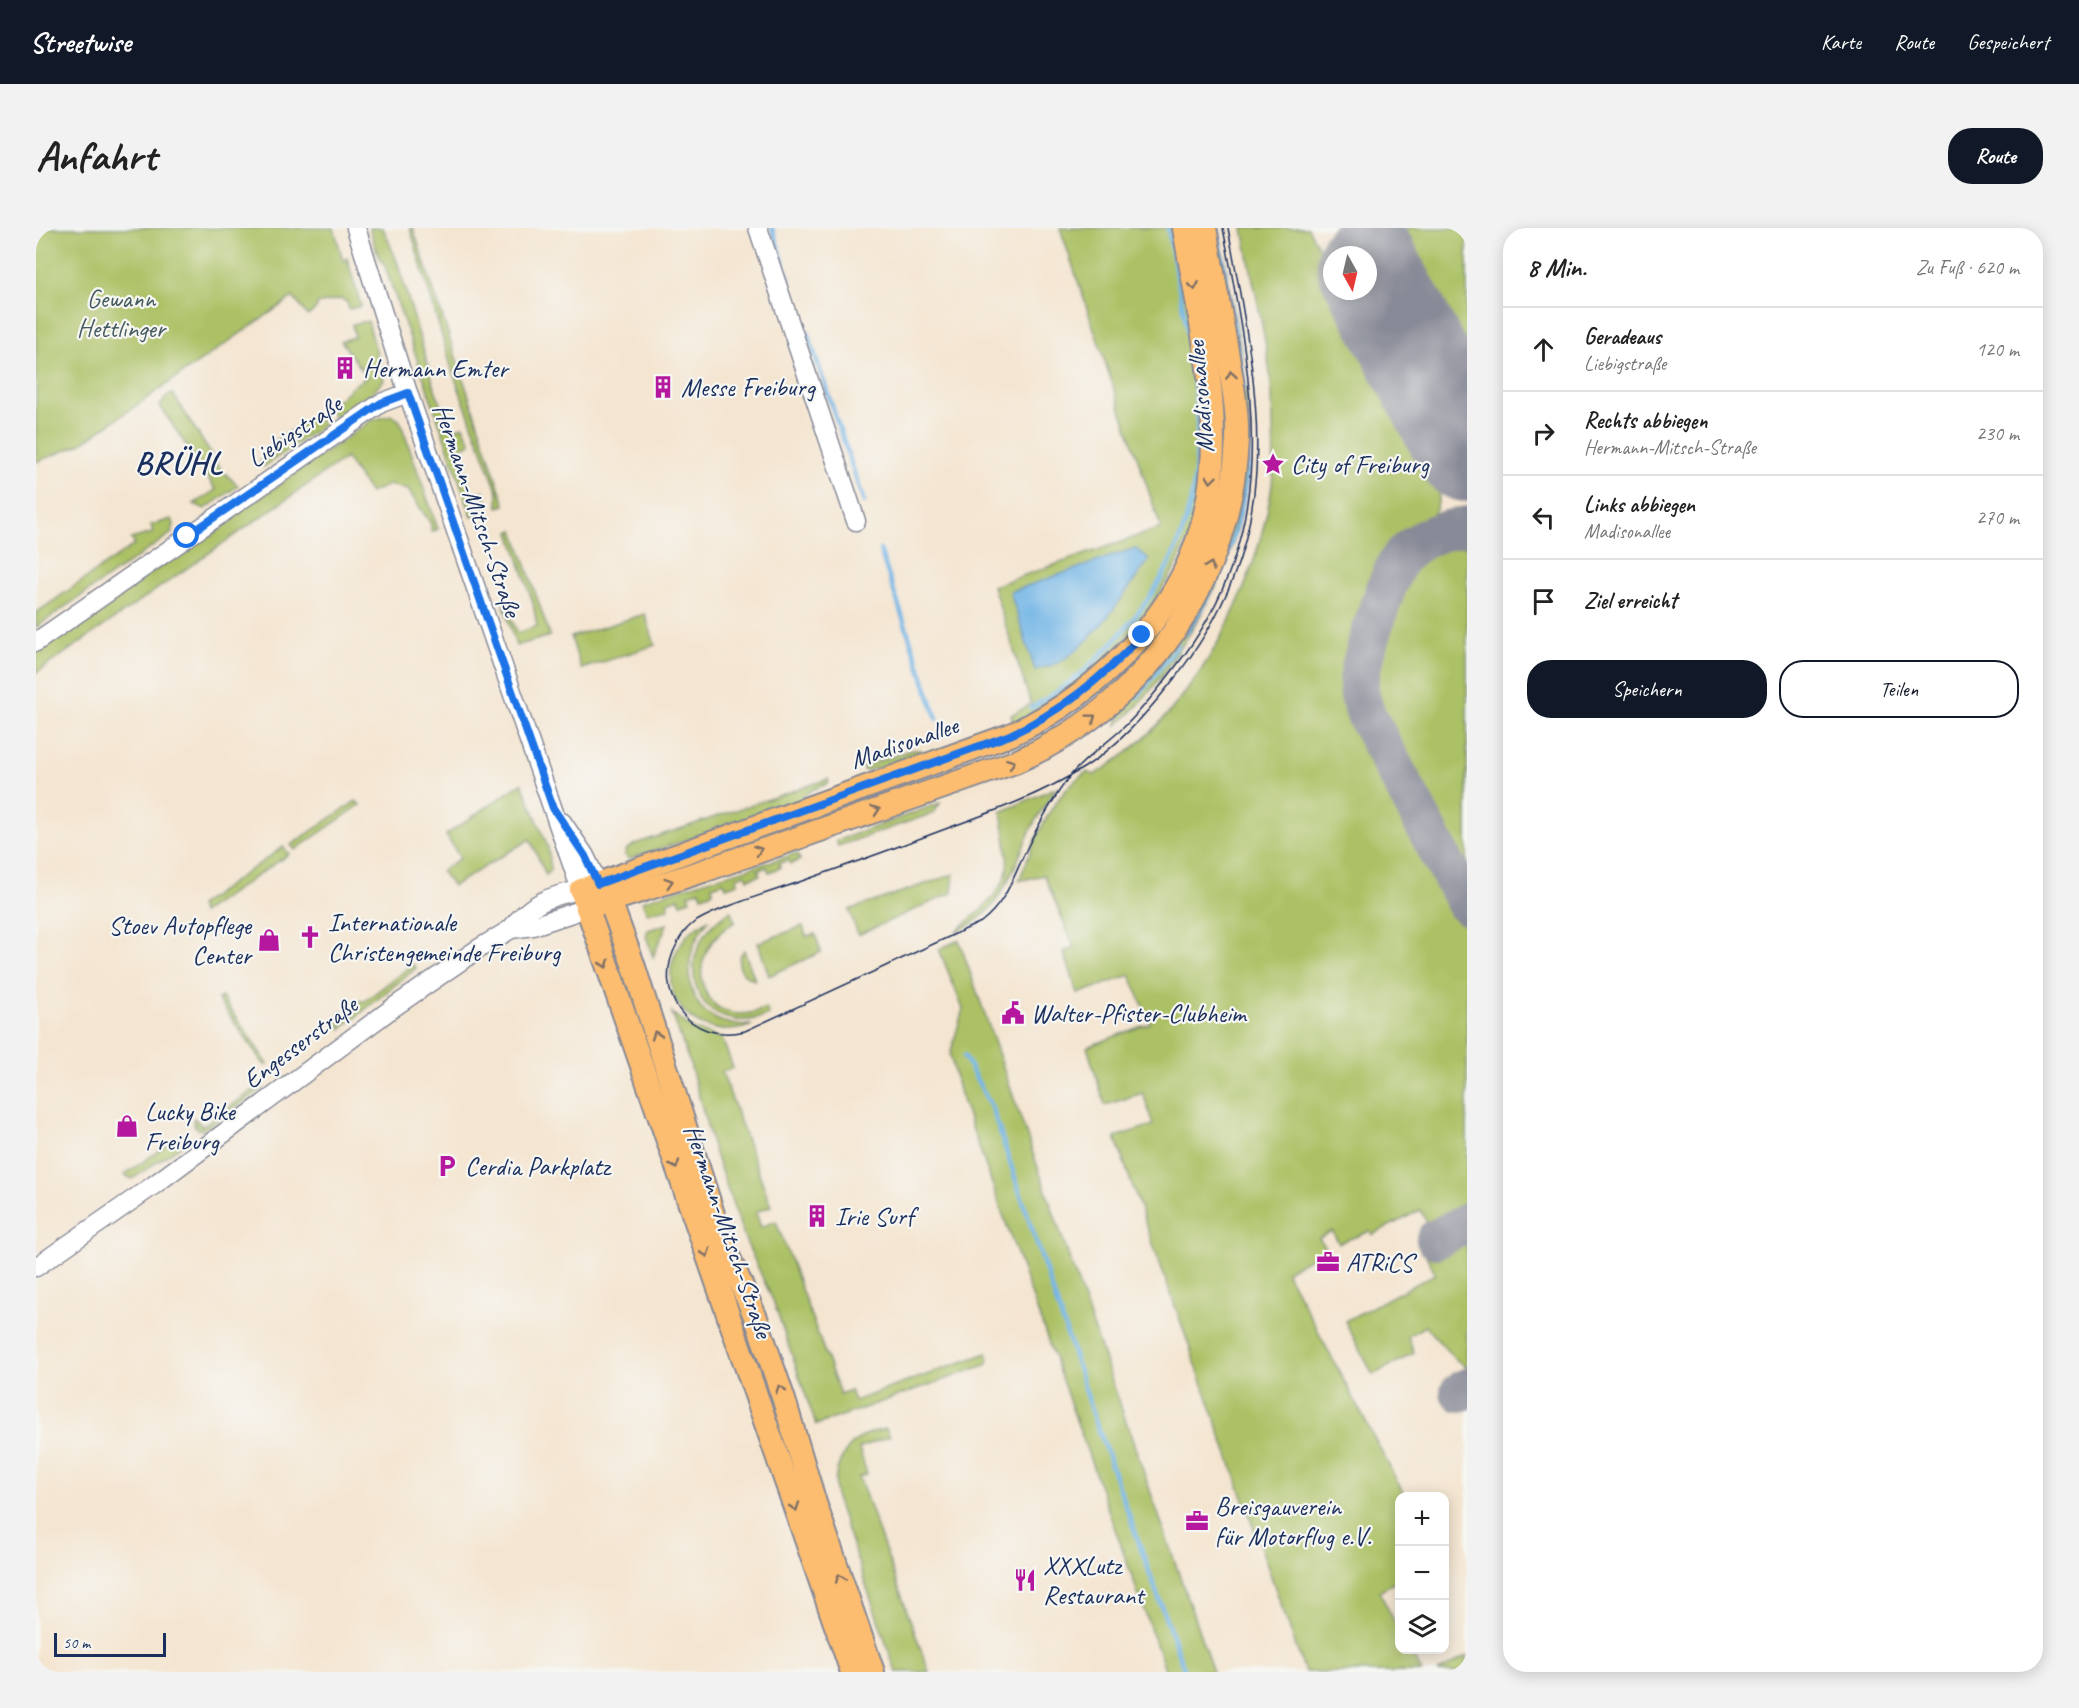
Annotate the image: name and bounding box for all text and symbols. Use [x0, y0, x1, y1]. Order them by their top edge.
text: Streetwise [30, 25, 131, 60]
text: Karte [1821, 29, 1861, 55]
text: Route [1894, 29, 1934, 55]
text: Gespeichert [1967, 29, 2049, 55]
button: Route [1948, 128, 2043, 184]
text: Anfahrt [36, 130, 156, 183]
north arrow [1323, 246, 1377, 300]
text: 8 Min. [1527, 251, 1586, 284]
text: Zu Fuß · 620 m [1916, 255, 2019, 280]
one-way arrow [1187, 280, 1200, 290]
park label: Gewann Hettlinger [77, 282, 168, 345]
text: Geradeaus [1584, 323, 1661, 351]
icon: ahead [1527, 333, 1560, 366]
text: 120 m [1976, 337, 2019, 362]
street label: Madisonallee [1179, 338, 1222, 454]
text: Liebigstraße [1584, 351, 1666, 376]
place label: Hermann Emter [363, 352, 510, 385]
building icon: Hermann Emter [332, 355, 358, 381]
one-way arrow [1225, 370, 1237, 379]
place label: Messe Freiburg [681, 371, 816, 404]
building icon: Messe Freiburg [650, 374, 676, 400]
street label: Liebigstraße [241, 386, 350, 475]
street label: Hermann-Mitsch-Straße [426, 399, 530, 624]
text: Rechts abbiegen [1584, 407, 1707, 435]
icon: right [1527, 417, 1560, 450]
text: 230 m [1976, 421, 2019, 446]
text: Hermann-Mitsch-Straße [1584, 435, 1756, 460]
district label: BRÜHL [135, 442, 223, 483]
place label: City of Freiburg [1291, 448, 1430, 481]
place icon: City of Freiburg [1260, 451, 1286, 477]
one-way arrow [1206, 474, 1218, 484]
text: Links abbiegen [1584, 491, 1695, 519]
icon: left [1527, 501, 1560, 534]
text: 270 m [1976, 505, 2019, 530]
text: Madisonallee [1584, 519, 1670, 544]
route start [173, 522, 199, 548]
one-way arrow [1203, 561, 1215, 572]
icon: arrive [1527, 585, 1560, 618]
text: Ziel erreicht [1584, 587, 1677, 615]
route end [1128, 621, 1154, 647]
button: Speichern [1527, 660, 1767, 718]
button: Teilen [1779, 660, 2019, 718]
street label: Madisonallee [846, 708, 964, 776]
one-way arrow [1085, 714, 1096, 725]
one-way arrow [1005, 757, 1016, 770]
one-way arrow [870, 804, 881, 817]
one-way arrow [753, 845, 763, 858]
one-way arrow [663, 876, 674, 889]
place label: Internationale Christengemeinde Freiburg [328, 906, 562, 969]
place label: Stoev Autopflege Center [108, 909, 254, 972]
church icon: Internationale Christengemeinde Freiburg [297, 924, 323, 950]
shop icon: Stoev Autopflege Center [256, 927, 282, 953]
one-way arrow [598, 958, 611, 969]
street label: Engesserstraße [236, 987, 366, 1096]
place label: Walter-Pfister-Clubheim [1031, 997, 1248, 1030]
public building icon: Walter-Pfister-Clubheim [1000, 1000, 1026, 1026]
one-way arrow [651, 1030, 664, 1041]
place label: Lucky Bike Freiburg [145, 1095, 236, 1158]
shop icon: Lucky Bike Freiburg [114, 1113, 140, 1139]
street label: Hermann-Mitsch-Straße [677, 1120, 781, 1345]
place label: Cerdia Parkplatz [465, 1150, 613, 1183]
parking icon: Cerdia Parkplatz [434, 1153, 460, 1179]
one-way arrow [668, 1159, 681, 1170]
place label: Irie Surf [835, 1200, 920, 1233]
building icon: Irie Surf [804, 1203, 830, 1229]
place label: ATRiCS [1346, 1246, 1418, 1279]
one-way arrow [699, 1247, 712, 1258]
office icon: ATRiCS [1315, 1249, 1341, 1275]
one-way arrow [775, 1384, 788, 1395]
place label: Breisgauverein für Motorflug e.V. [1215, 1490, 1372, 1553]
map controls [1395, 1492, 1449, 1654]
button: + [1395, 1492, 1449, 1546]
one-way arrow [787, 1501, 800, 1512]
office icon: Breisgauverein für Motorflug e.V. [1184, 1508, 1210, 1534]
button: − [1395, 1546, 1449, 1600]
place label: XXXLutz Restaurant [1043, 1549, 1146, 1612]
restaurant icon: XXXLutz Restaurant [1012, 1567, 1038, 1593]
one-way arrow [835, 1573, 848, 1584]
button: layers [1395, 1600, 1449, 1654]
scale bar [54, 1630, 166, 1658]
text: 50 m [63, 1633, 90, 1653]

